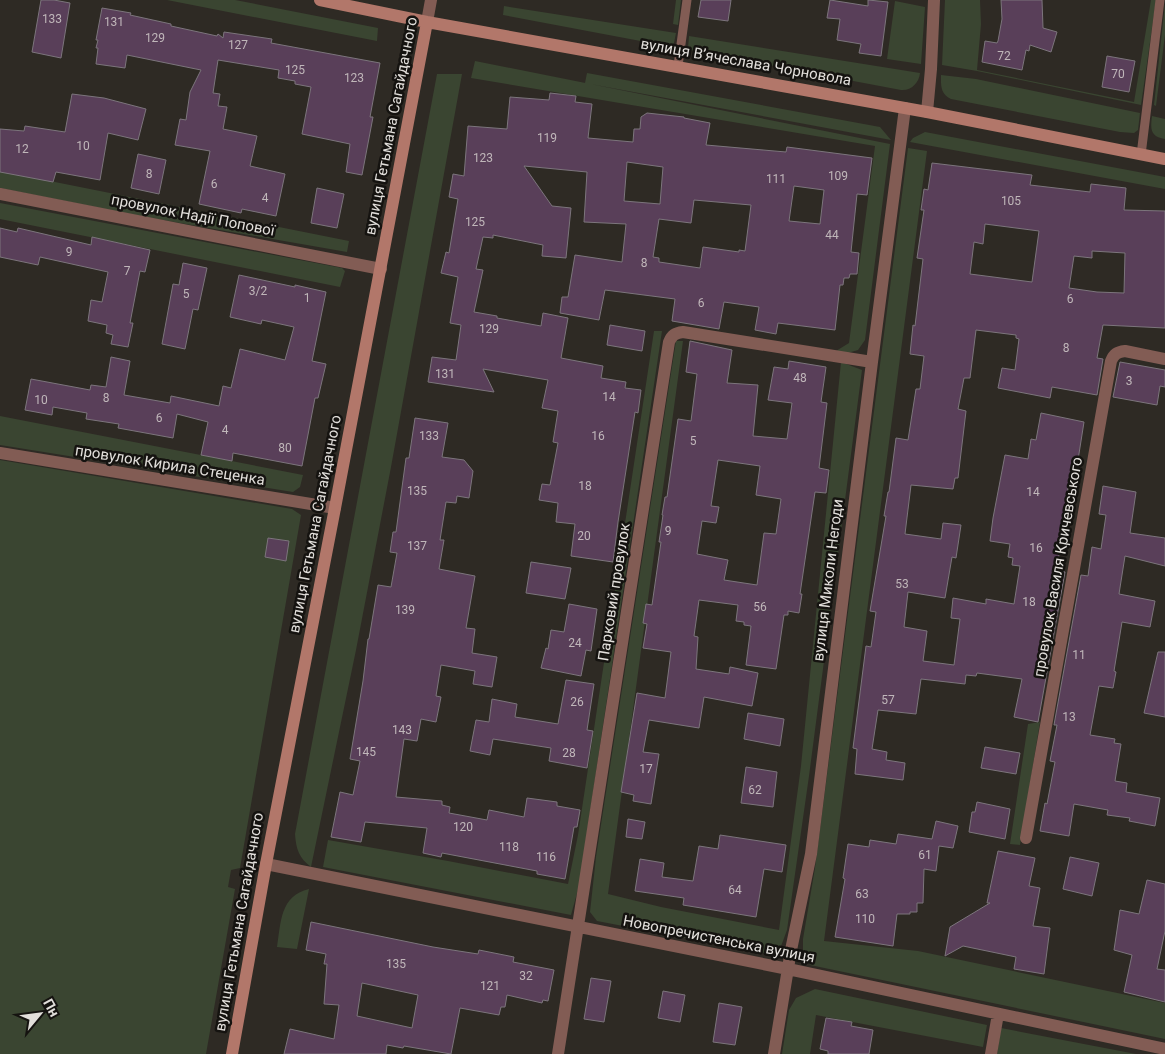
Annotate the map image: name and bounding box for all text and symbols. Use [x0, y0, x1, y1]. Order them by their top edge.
house number: 133 [42, 12, 62, 26]
house number: 131 [104, 15, 124, 29]
street label: вулиця Гетьмана Сагайдачного [361, 15, 421, 237]
house number: 129 [145, 31, 165, 45]
street label: вулиця Вʼячеслава Чорновола [639, 35, 853, 89]
house number: 127 [228, 38, 248, 52]
house number: 72 [997, 49, 1011, 63]
house number: 125 [285, 63, 305, 77]
house number: 70 [1111, 67, 1125, 81]
house number: 123 [344, 71, 364, 85]
house number: 119 [537, 131, 557, 145]
house number: 10 [76, 139, 90, 153]
house number: 12 [15, 142, 29, 156]
house number: 123 [473, 151, 493, 165]
house number: 8 [146, 167, 153, 181]
house number: 109 [828, 169, 848, 183]
house number: 111 [766, 172, 786, 186]
house number: 6 [211, 177, 218, 191]
street label: провулок Надії Попової [110, 190, 278, 240]
house number: 4 [262, 191, 269, 205]
house number: 105 [1001, 194, 1021, 208]
house number: 125 [465, 215, 485, 229]
house number: 44 [825, 228, 839, 242]
house number: 9 [66, 245, 72, 259]
house number: 8 [641, 256, 648, 270]
house number: 7 [124, 264, 131, 278]
house number: 3/2 [249, 284, 267, 298]
house number: 5 [183, 287, 190, 301]
house number: 1 [304, 291, 310, 305]
house number: 6 [1067, 292, 1074, 306]
house number: 6 [698, 296, 705, 310]
house number: 129 [479, 322, 499, 336]
house number: 8 [1063, 341, 1070, 355]
house number: 131 [435, 367, 455, 381]
house number: 48 [793, 371, 807, 385]
house number: 3 [1126, 374, 1132, 388]
house number: 14 [602, 390, 616, 404]
house number: 8 [103, 391, 110, 405]
house number: 10 [34, 393, 48, 407]
house number: 6 [156, 411, 163, 425]
street label: вулиця Гетьмана Сагайдачного [285, 413, 345, 635]
house number: 4 [222, 423, 229, 437]
house number: 133 [419, 429, 439, 443]
house number: 16 [591, 429, 605, 443]
house number: 5 [690, 434, 697, 448]
street label: провулок Кирила Стеценка [74, 441, 266, 489]
house number: 80 [278, 441, 292, 455]
street label: провулок Василя Кричевського [1030, 456, 1086, 678]
house number: 18 [578, 479, 592, 493]
house number: 135 [407, 484, 427, 498]
house number: 14 [1026, 485, 1040, 499]
street label: вулиця Миколи Негоди [809, 498, 847, 662]
street label: Парковий провулок [594, 522, 634, 662]
house number: 9 [665, 524, 671, 538]
house number: 20 [577, 529, 591, 543]
house number: 137 [407, 539, 427, 553]
house number: 16 [1029, 541, 1043, 555]
house number: 53 [895, 577, 909, 591]
house number: 18 [1022, 595, 1036, 609]
house number: 56 [753, 600, 767, 614]
house number: 139 [395, 603, 415, 617]
house number: 24 [568, 636, 582, 650]
house number: 11 [1072, 648, 1086, 662]
house number: 57 [881, 693, 895, 707]
house number: 26 [570, 695, 584, 709]
house number: 13 [1062, 710, 1076, 724]
house number: 143 [392, 723, 412, 737]
house number: 145 [356, 745, 376, 759]
house number: 28 [562, 746, 576, 760]
house number: 17 [639, 762, 653, 776]
house number: 62 [748, 783, 762, 797]
street label: вулиця Гетьмана Сагайдачного [211, 811, 267, 1033]
house number: 120 [453, 820, 473, 834]
house number: 118 [499, 840, 519, 854]
house number: 61 [918, 848, 932, 862]
house number: 116 [536, 850, 556, 864]
house number: 64 [728, 883, 742, 897]
house number: 63 [855, 887, 869, 901]
street label: Новопречистенська вулиця [622, 912, 816, 966]
house number: 110 [855, 912, 875, 926]
house number: 135 [386, 957, 406, 971]
house number: 32 [519, 969, 533, 983]
house number: 121 [480, 979, 500, 993]
north arrow [15, 989, 65, 1039]
text: Пн [40, 996, 63, 1019]

